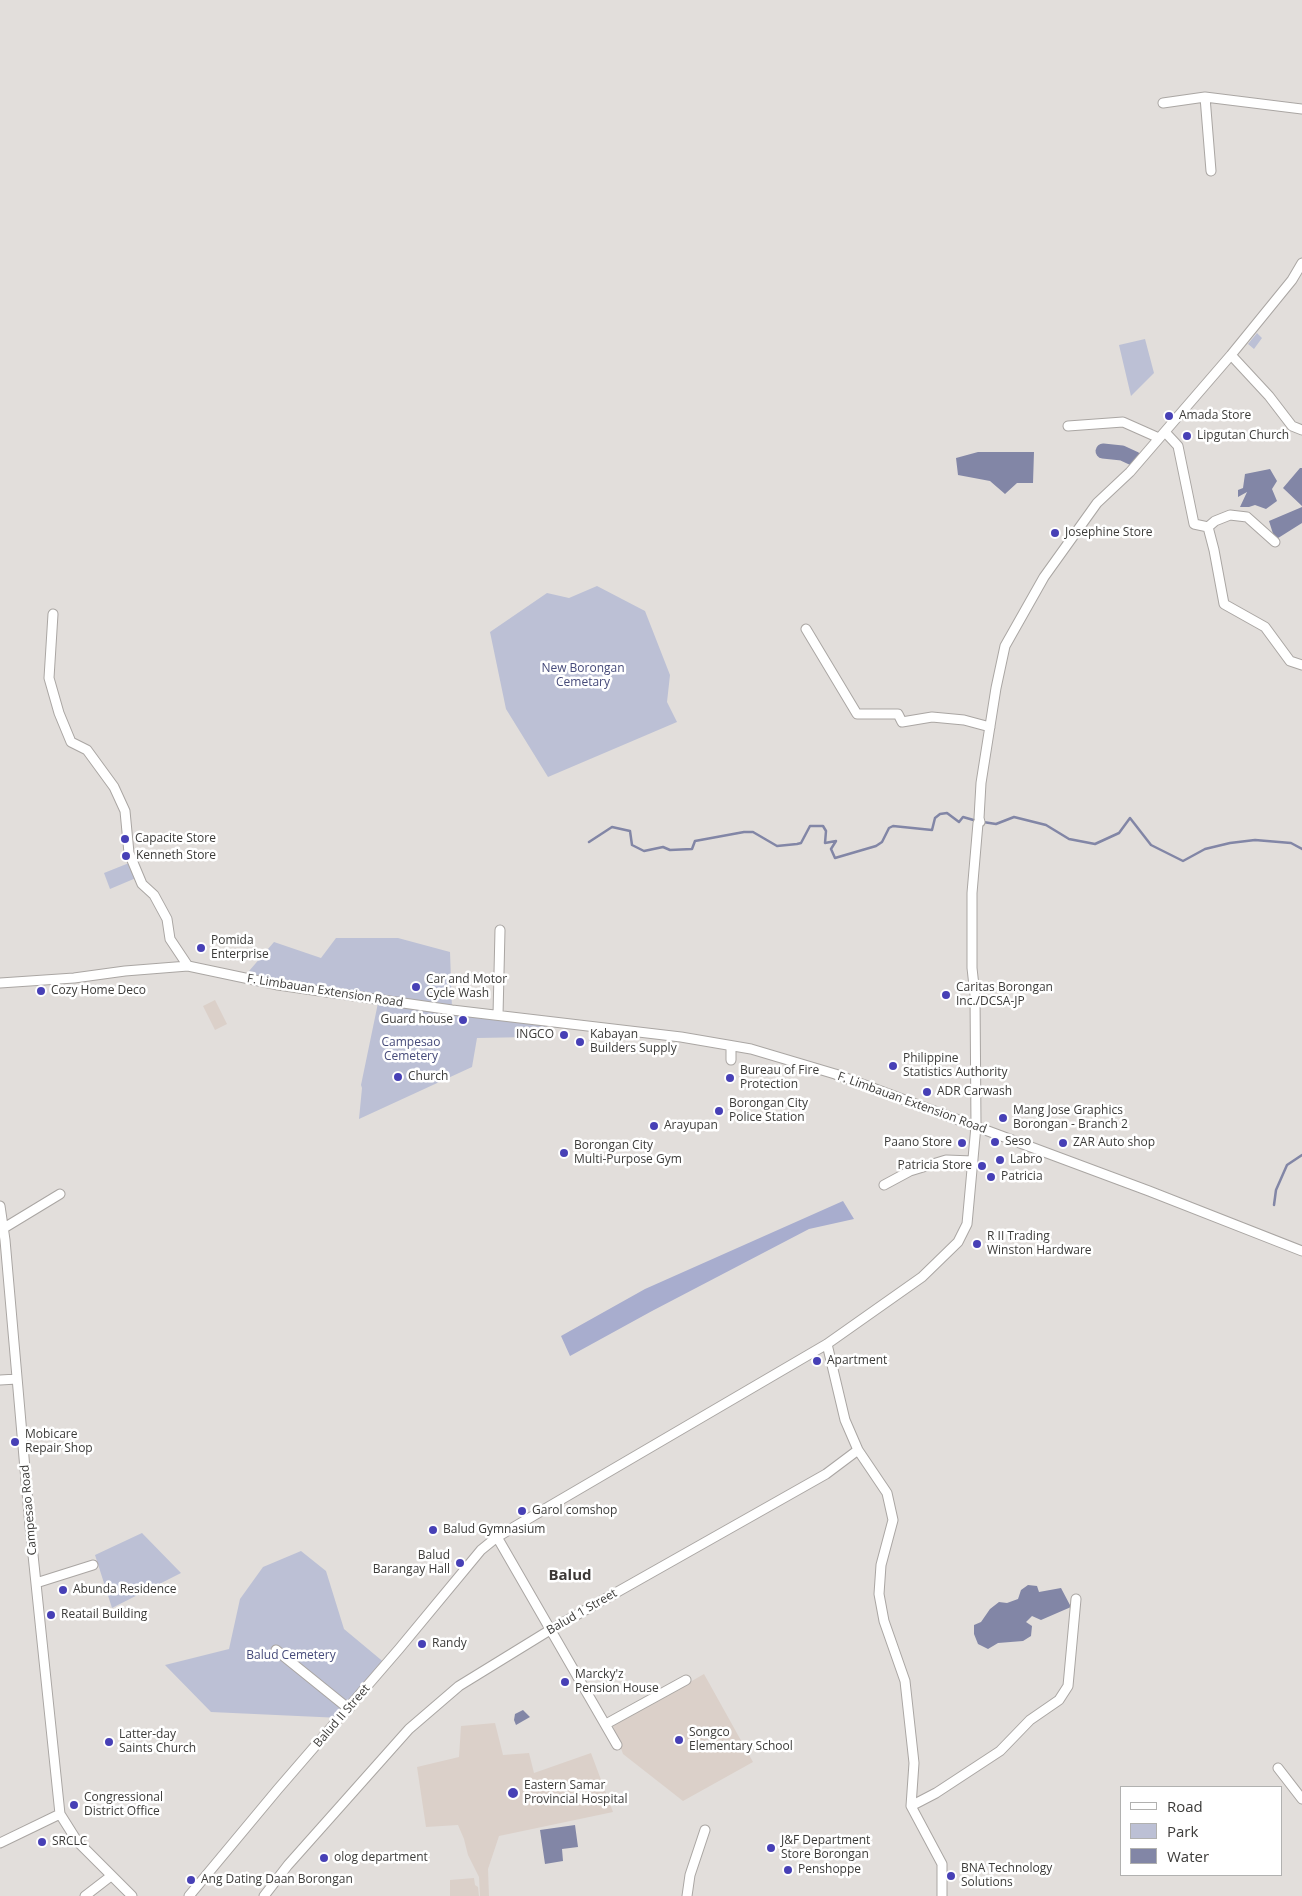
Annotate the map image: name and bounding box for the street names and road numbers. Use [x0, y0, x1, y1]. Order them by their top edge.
street label: F. Limbauan Extension Road [246, 972, 404, 1010]
street label: F. Limbauan Extension Road [835, 1069, 989, 1137]
street label: Campesao Road [18, 1464, 40, 1556]
street label: Balud 1 Street [544, 1586, 620, 1638]
street label: Balud II Street [311, 1682, 373, 1750]

